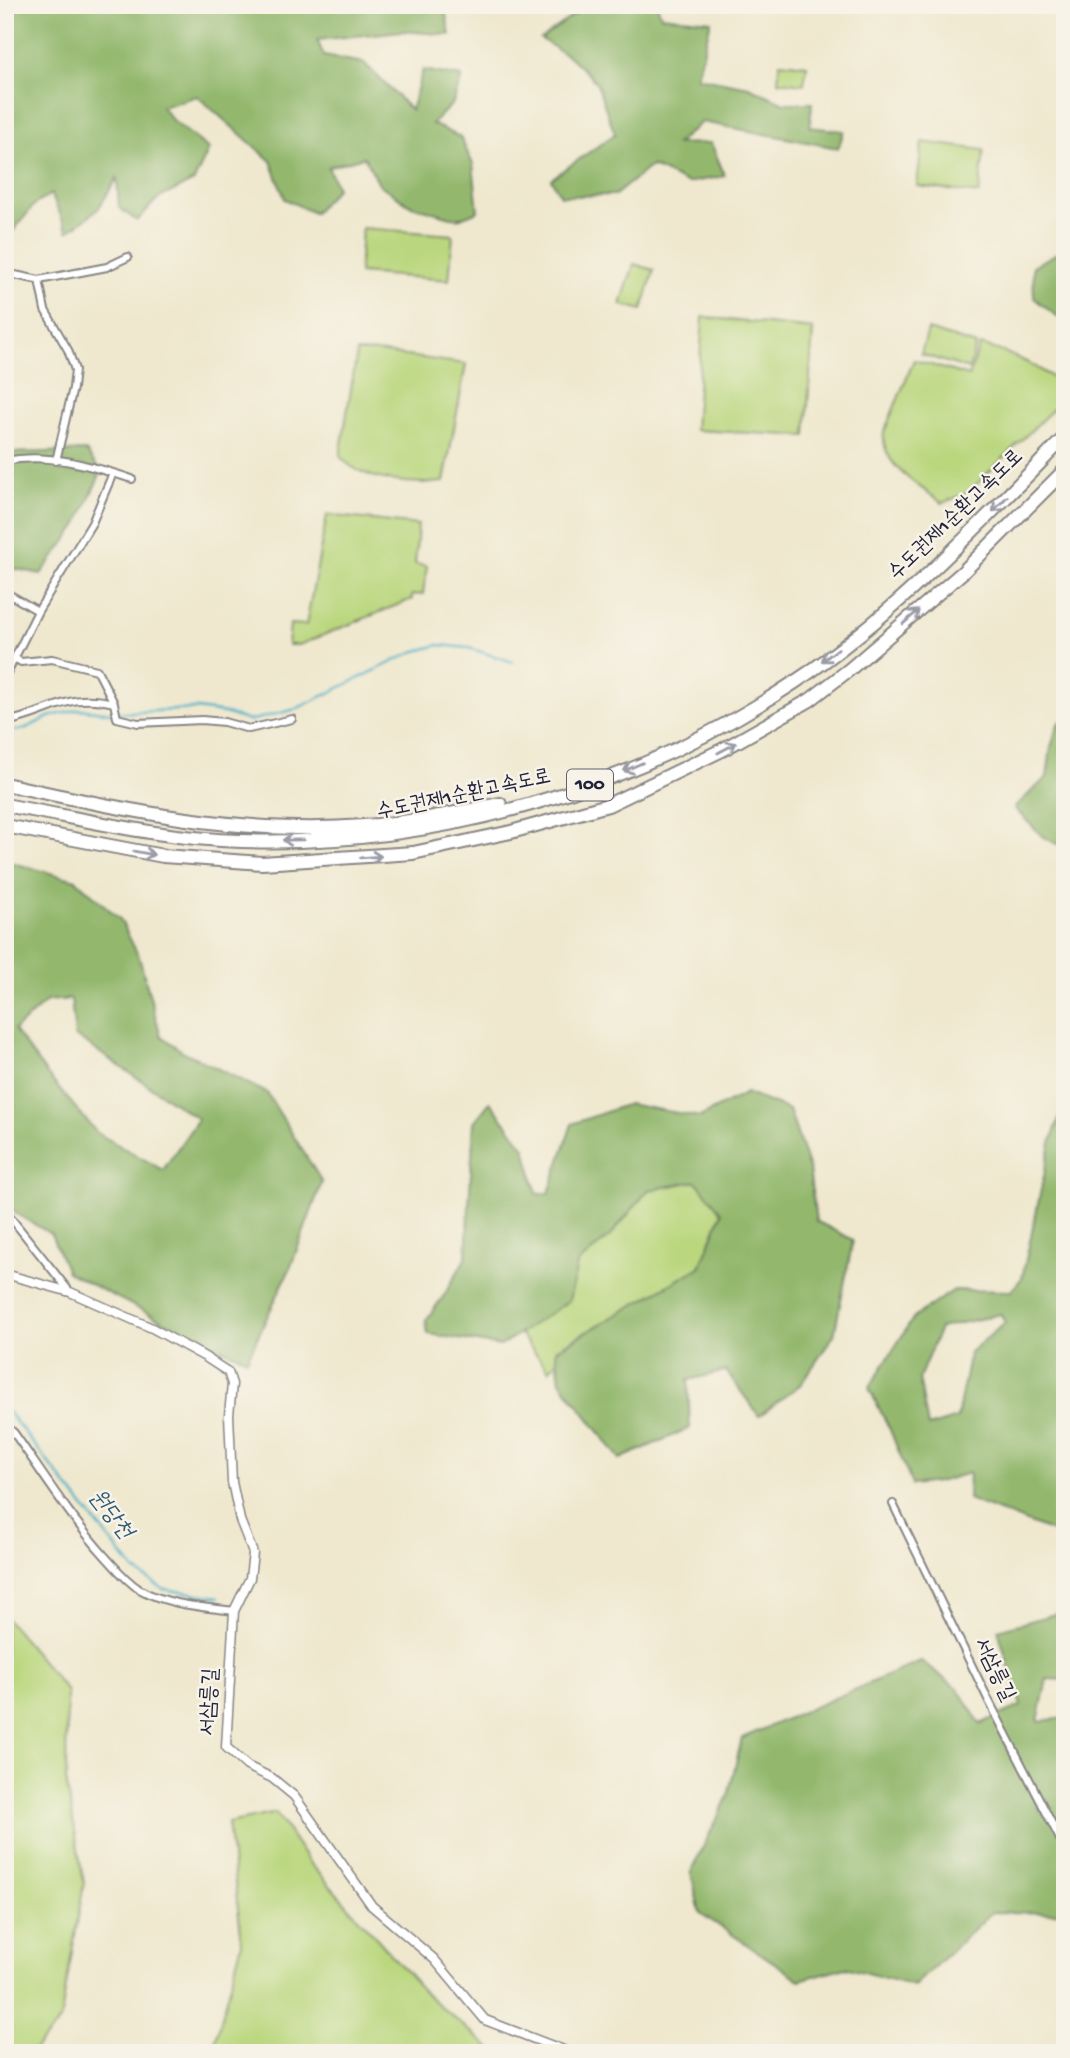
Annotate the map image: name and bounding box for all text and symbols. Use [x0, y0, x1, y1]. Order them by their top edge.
street label: 수도권제1순환고속도로 [884, 445, 1030, 587]
one-way arrow [991, 495, 1008, 512]
one-way arrow [902, 609, 920, 625]
one-way arrow [822, 647, 840, 662]
one-way arrow [716, 741, 736, 755]
one-way arrow [623, 761, 645, 774]
street label: 수도권제1순환고속도로 [374, 764, 553, 827]
road number: 100 [567, 770, 613, 800]
one-way arrow [282, 833, 305, 846]
one-way arrow [133, 847, 155, 860]
one-way arrow [359, 850, 382, 863]
water label: 원당천 [82, 1485, 139, 1547]
street label: 서삼릉길 [967, 1634, 1019, 1706]
street label: 서삼릉길 [197, 1667, 225, 1736]

